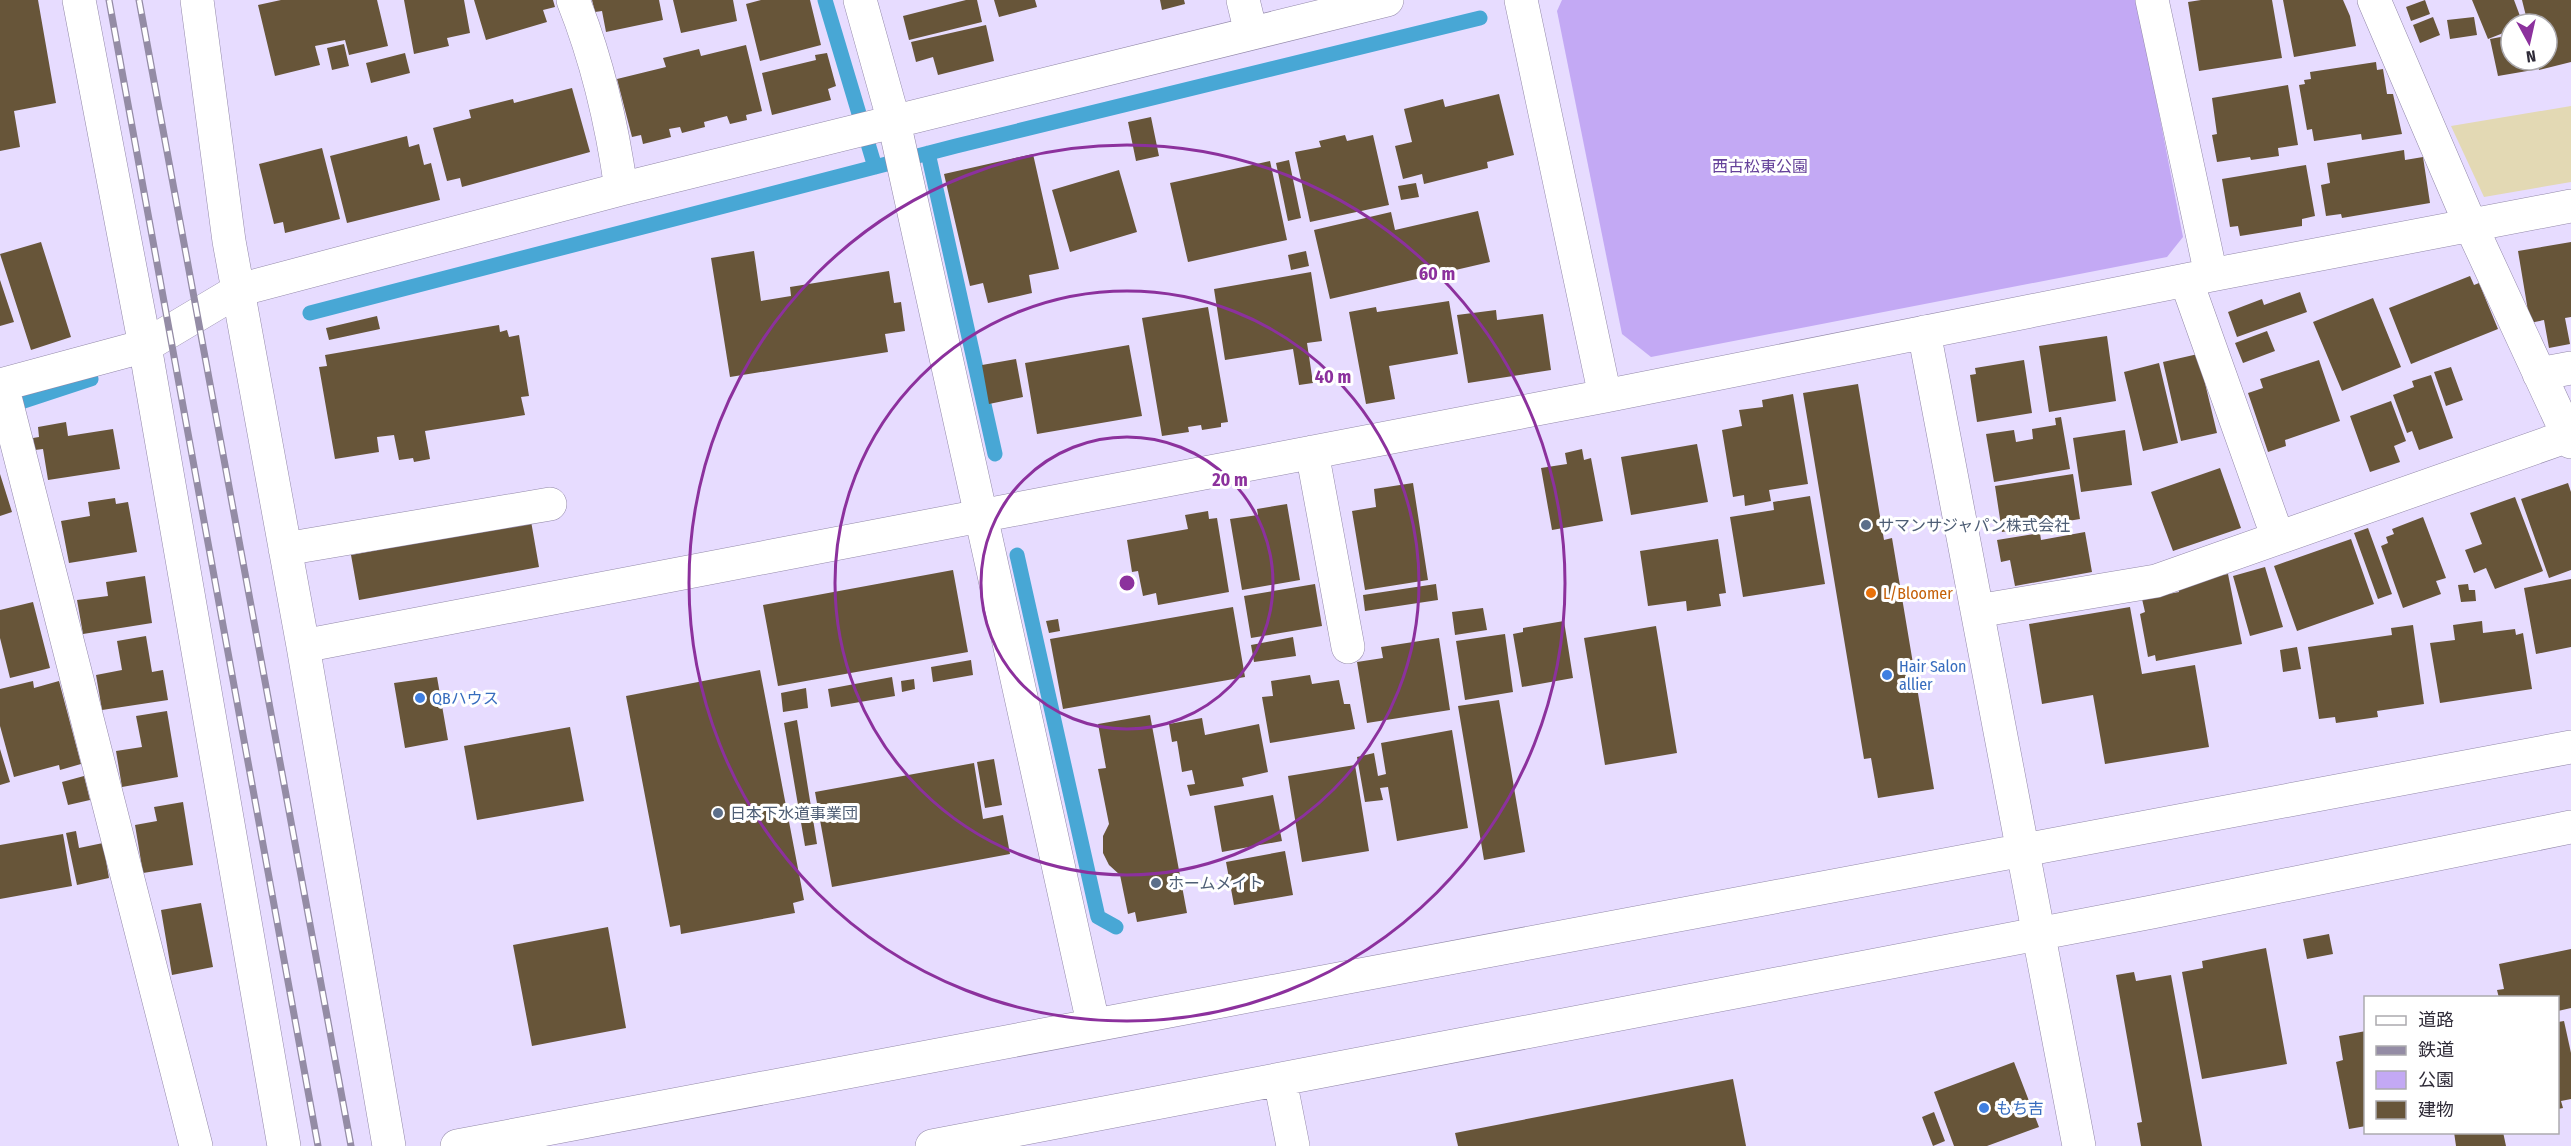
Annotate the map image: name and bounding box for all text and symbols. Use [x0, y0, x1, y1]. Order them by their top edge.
north arrow [2499, 12, 2559, 72]
text: N [2525, 46, 2537, 66]
park label: 西古松東公園 [1712, 157, 1808, 176]
text: 60 m [1419, 263, 1455, 285]
text: 40 m [1315, 366, 1351, 388]
text: 20 m [1211, 469, 1248, 491]
place label: サマンサジャパン株式会社 [1878, 516, 2070, 535]
marker: サマンサジャパン株式会社 [1859, 518, 1873, 532]
centre of rings [1117, 573, 1137, 593]
place label: L/Bloomer [1883, 584, 1953, 603]
marker: L/Bloomer [1864, 586, 1878, 600]
place label: Hair Salon allier [1899, 657, 1967, 694]
marker: Hair Salon allier [1880, 668, 1894, 682]
place label: QBハウス [432, 689, 499, 708]
marker: QBハウス [413, 691, 427, 705]
place label: 日本下水道事業団 [730, 804, 858, 823]
marker: 日本下水道事業団 [711, 806, 725, 820]
place label: ホームメイト [1168, 874, 1264, 893]
marker: ホームメイト [1149, 876, 1163, 890]
legend [2364, 996, 2559, 1134]
text: 道路 [2418, 1009, 2454, 1031]
text: 鉄道 [2418, 1039, 2454, 1061]
text: 公園 [2418, 1069, 2454, 1091]
place label: もち吉 [1996, 1099, 2044, 1118]
text: 建物 [2418, 1099, 2454, 1121]
marker: もち吉 [1977, 1101, 1991, 1115]

